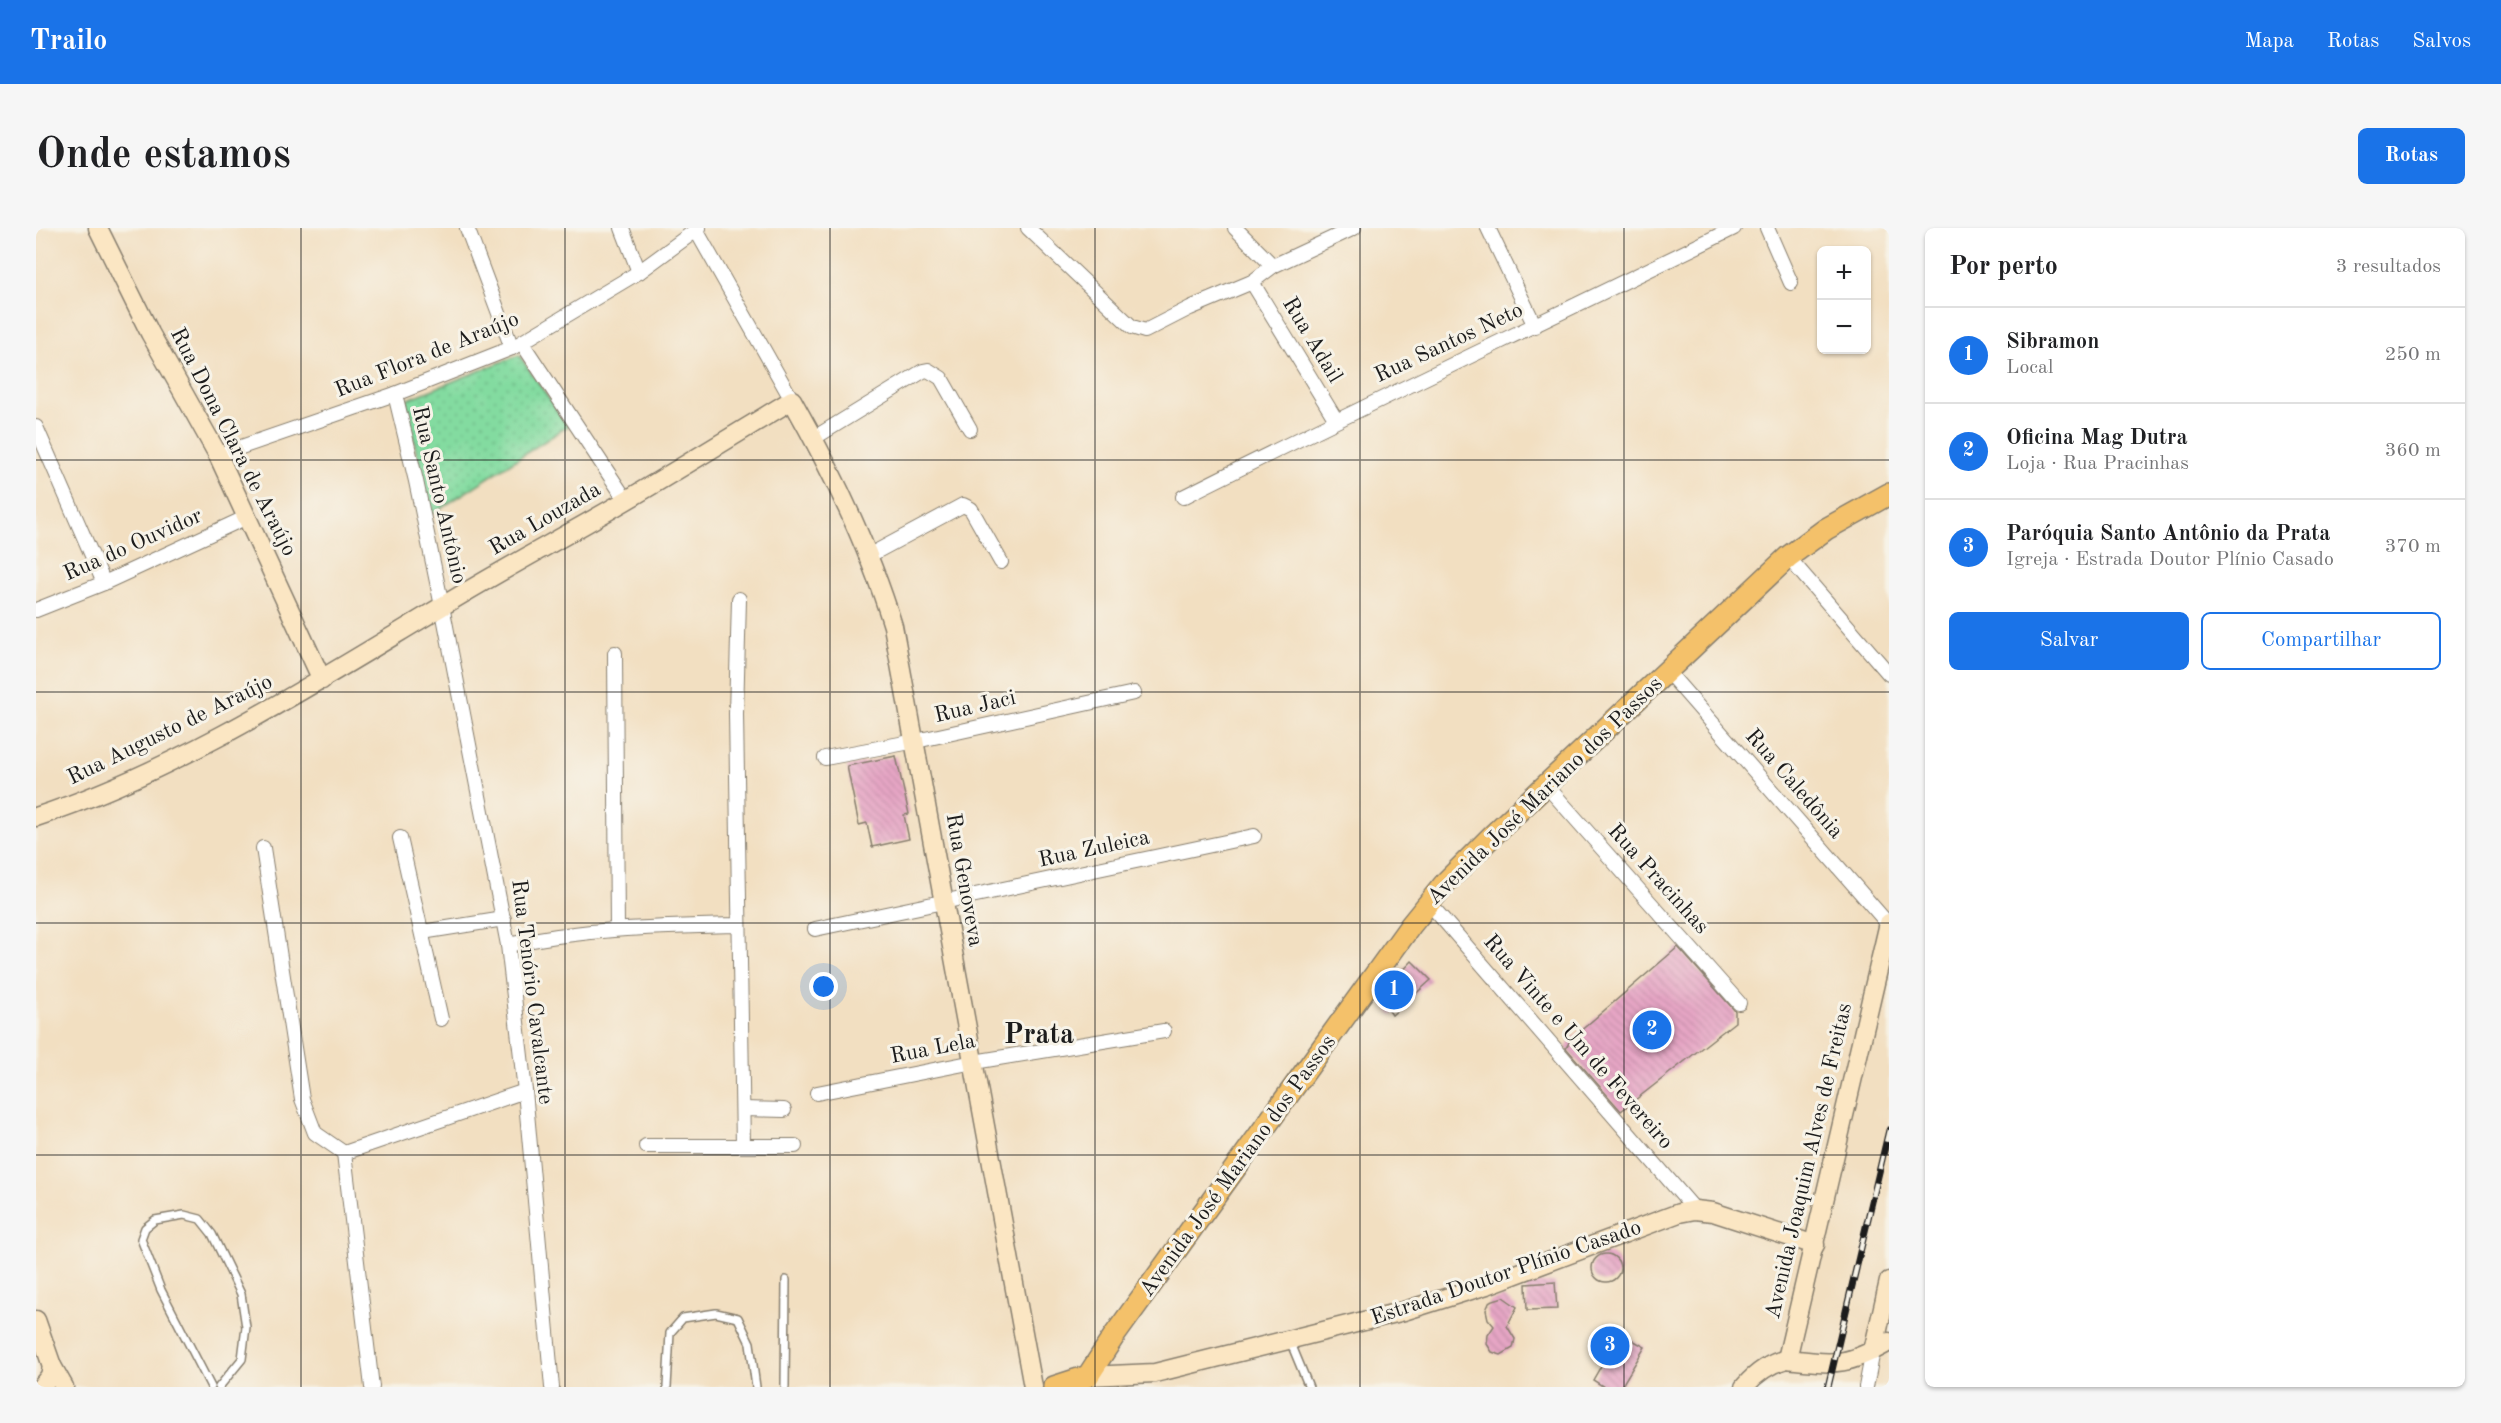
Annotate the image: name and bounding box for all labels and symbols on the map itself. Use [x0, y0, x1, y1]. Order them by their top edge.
street label: Rua Adail [1278, 293, 1346, 387]
street label: Rua Santos Neto [1371, 299, 1527, 387]
street label: Rua Flora de Araújo [332, 308, 522, 402]
street label: Rua Dona Clara de Araújo [166, 324, 300, 560]
street label: Rua Santo Antônio [408, 404, 470, 586]
street label: Rua Louzada [485, 478, 605, 560]
street label: Rua do Ouvidor [60, 505, 206, 585]
street label: Rua Augusto de Araújo [64, 671, 276, 789]
street label: Avenida José Mariano dos Passos [1423, 673, 1667, 909]
street label: Rua Jaci [932, 687, 1018, 727]
street label: Rua Caledônia [1741, 725, 1847, 843]
street label: Rua Genoveva [941, 812, 987, 948]
street label: Rua Pracinhas [1603, 820, 1713, 938]
street label: Rua Zuleica [1036, 826, 1152, 872]
street label: Rua Tenório Cavalcante [507, 878, 557, 1106]
street label: Rua Vinte e Um de Fevereiro [1479, 931, 1677, 1153]
pin: 1 [1374, 968, 1414, 1012]
your location [809, 972, 838, 1001]
street label: Avenida Joaquim Alves de Freitas [1762, 1001, 1856, 1321]
pin: 2 [1632, 1008, 1672, 1052]
district label: Prata [1004, 1022, 1074, 1050]
street label: Rua Lela [889, 1030, 978, 1068]
street label: Avenida José Mariano dos Passos [1136, 1031, 1340, 1301]
street label: Estrada Doutor Plínio Casado [1368, 1216, 1644, 1330]
pin: 3 [1590, 1324, 1630, 1368]

